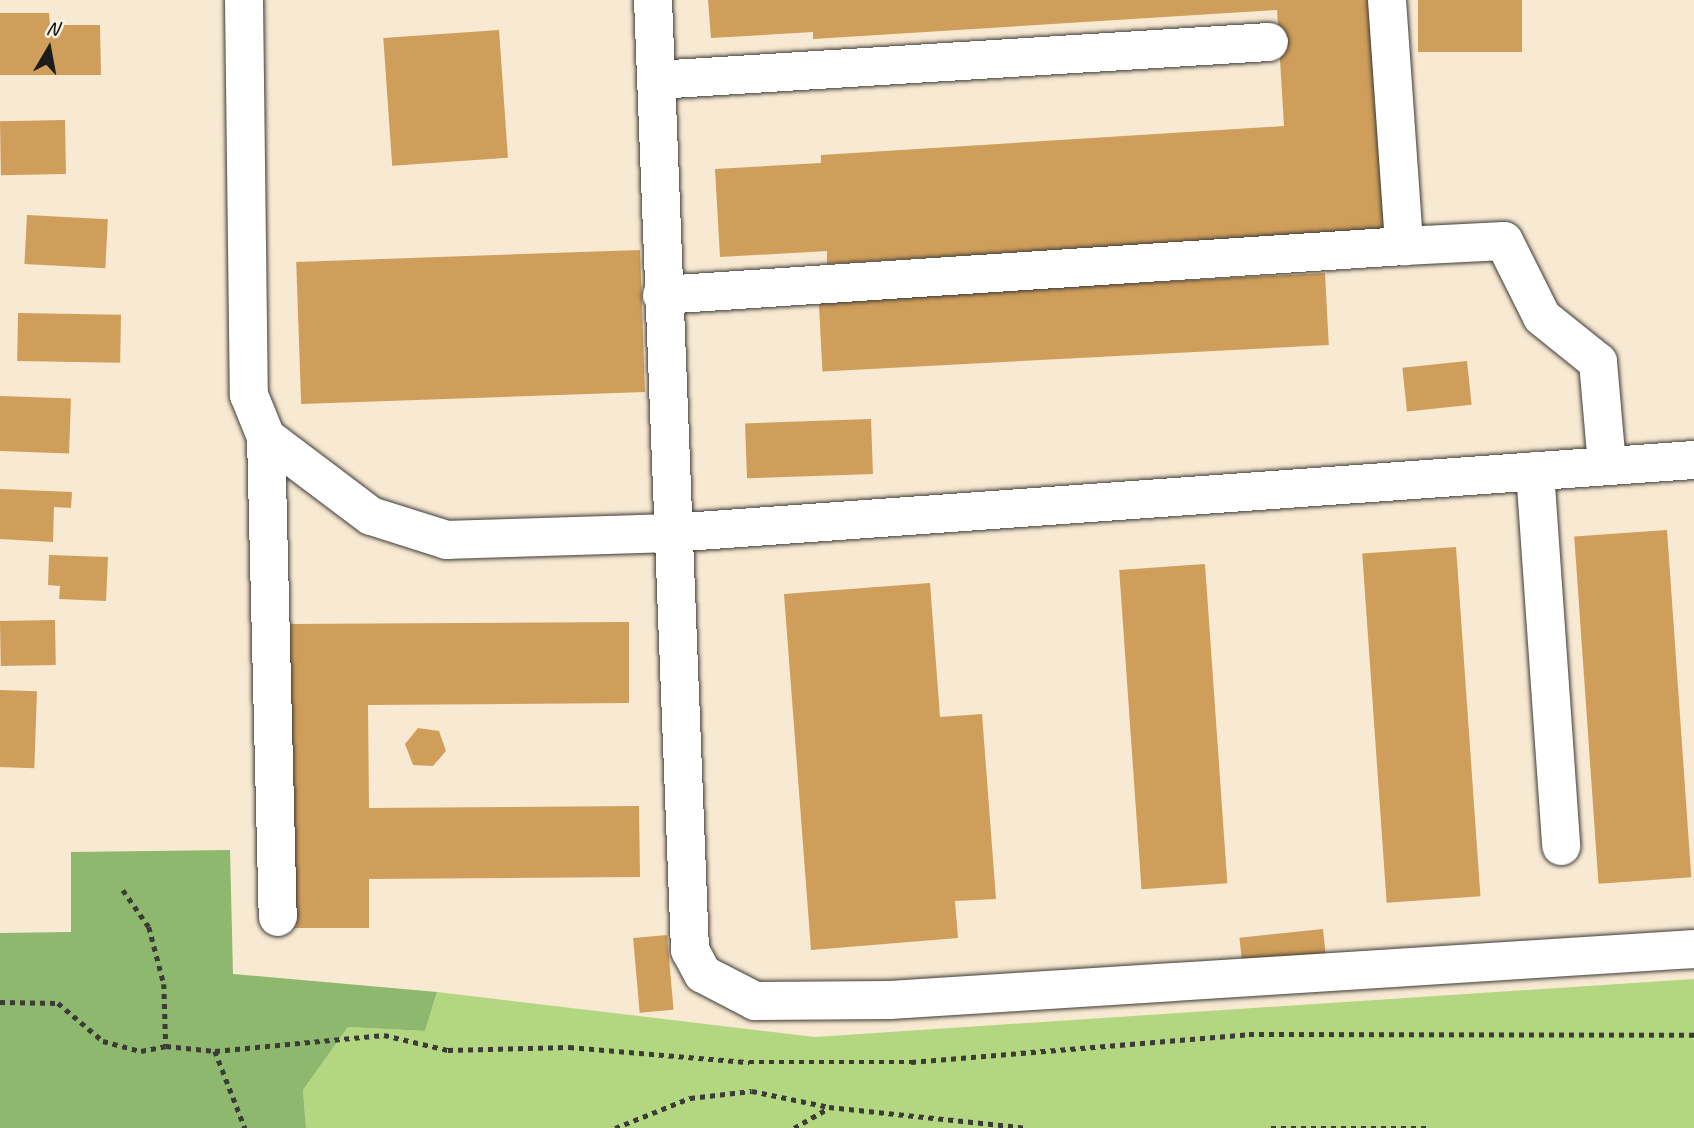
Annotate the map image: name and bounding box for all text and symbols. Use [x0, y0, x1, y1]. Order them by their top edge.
north arrow [14, 14, 84, 84]
text: N [45, 15, 61, 41]

